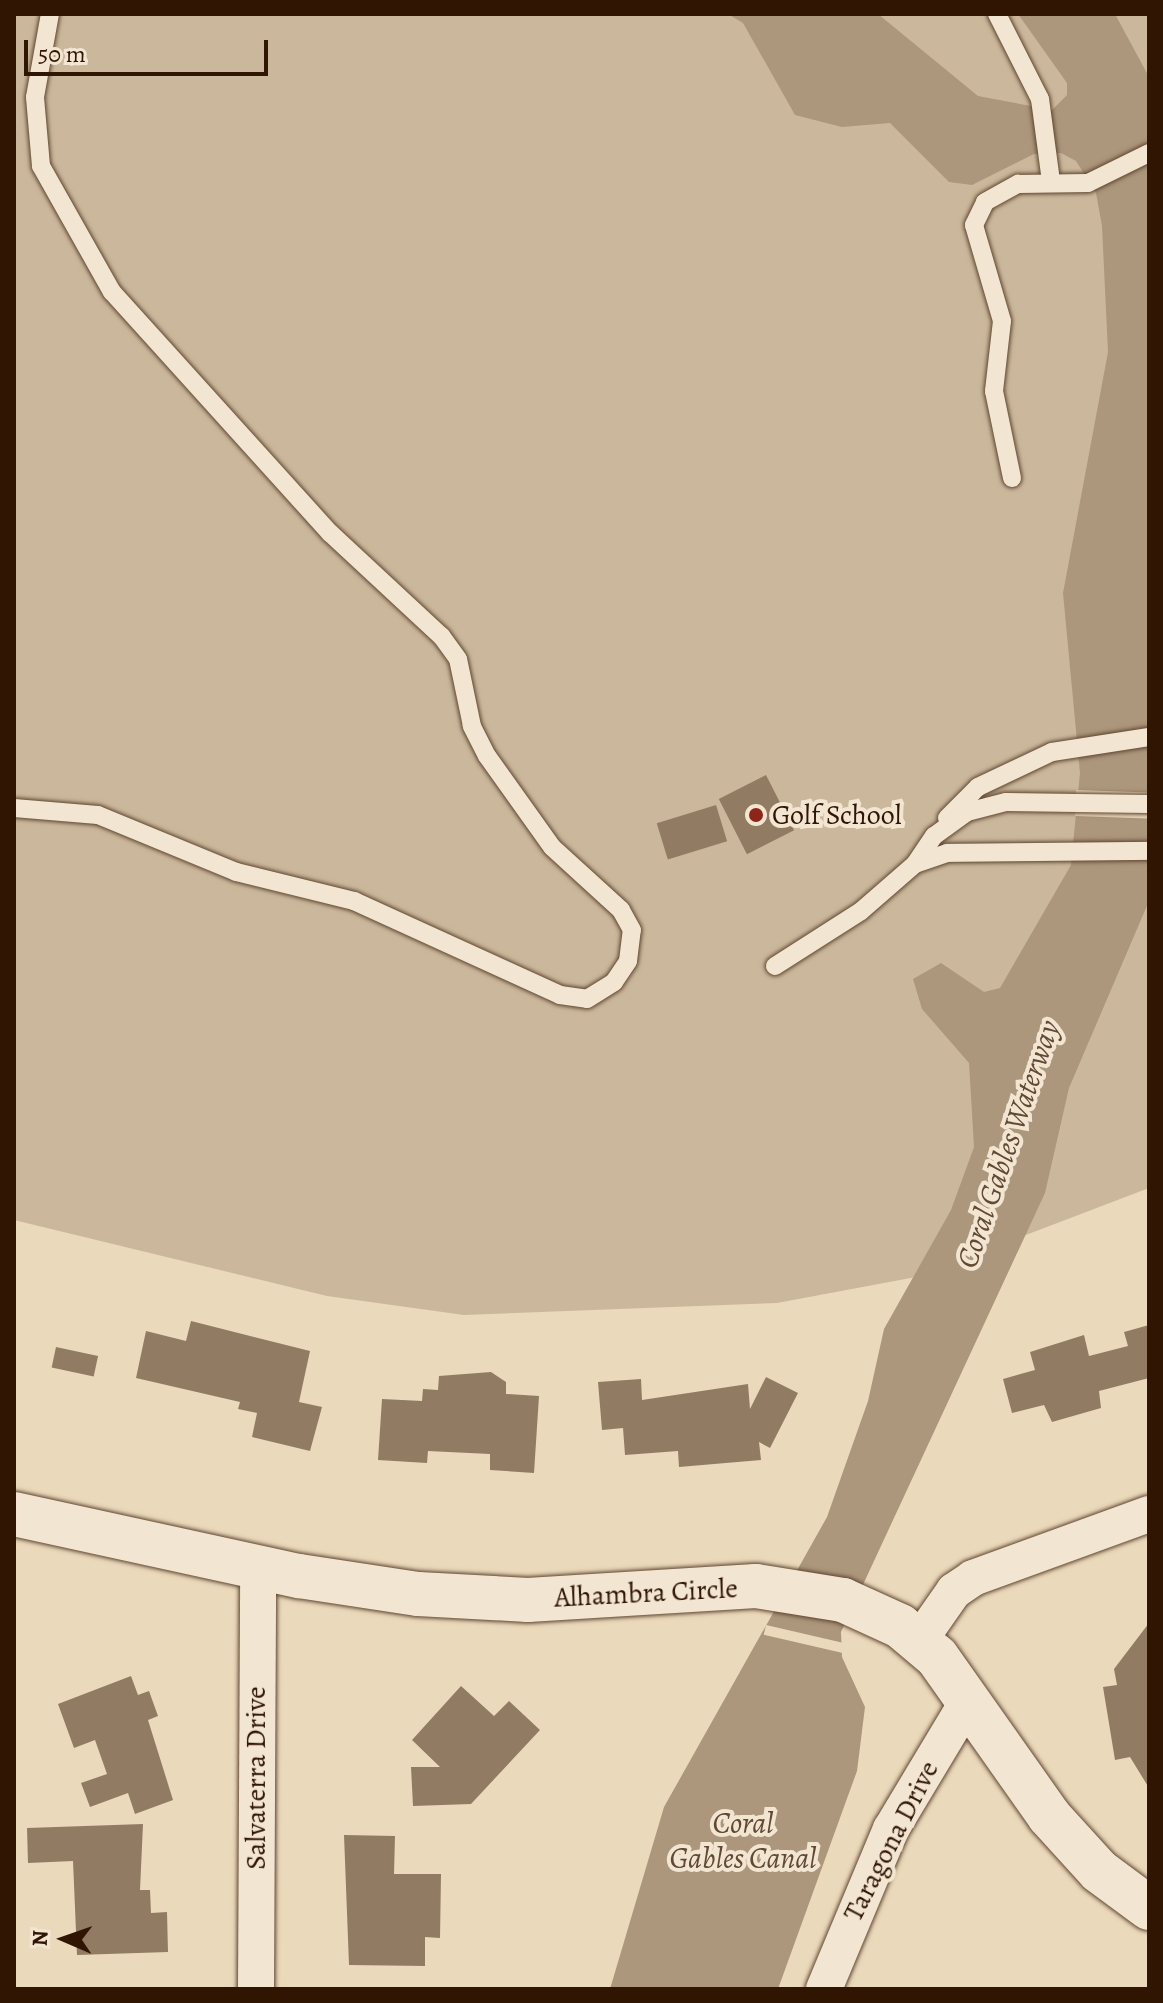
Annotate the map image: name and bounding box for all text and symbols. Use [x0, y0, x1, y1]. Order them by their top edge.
scale bar [28, 24, 272, 74]
text: 50 m [38, 38, 86, 70]
place label: Golf School [772, 798, 901, 832]
marker: Golf School [747, 806, 765, 824]
water label: Coral Gables Waterway [949, 1015, 1067, 1273]
street label: Alhambra Circle [553, 1571, 739, 1615]
street label: Salvaterra Drive [239, 1686, 273, 1870]
street label: Taragona Drive [836, 1755, 946, 1927]
water label: Coral Gables Canal [669, 1805, 817, 1876]
north arrow [24, 1899, 104, 1979]
text: N [25, 1930, 55, 1947]

